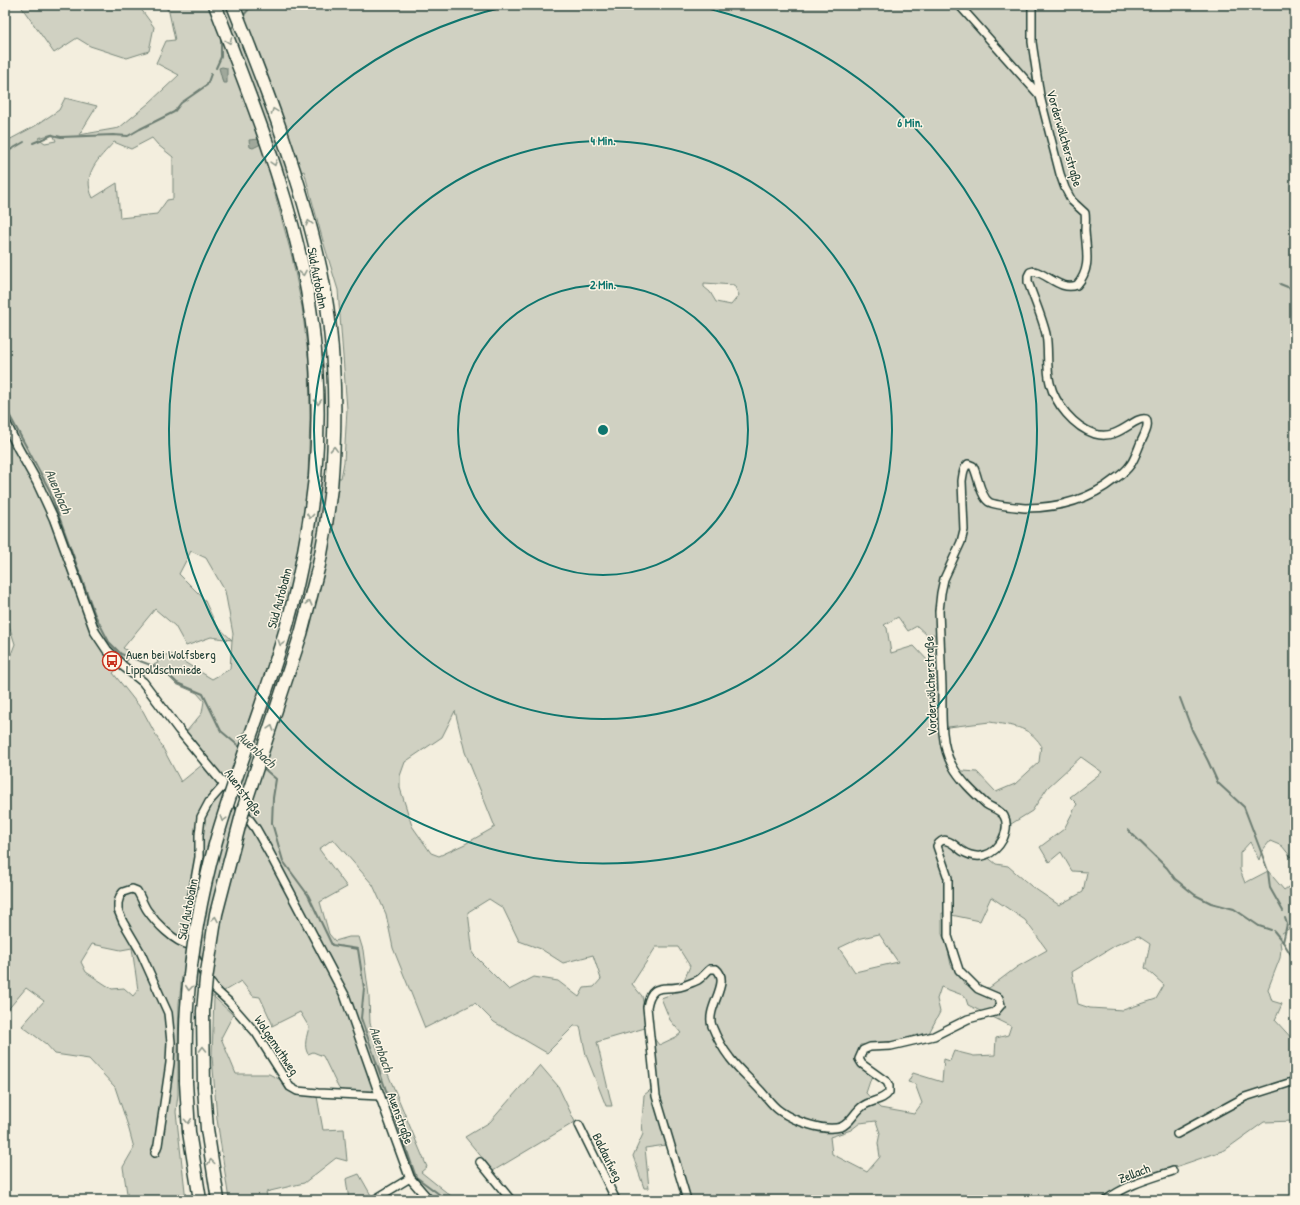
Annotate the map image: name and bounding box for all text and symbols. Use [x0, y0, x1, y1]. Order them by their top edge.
one-way arrow [224, 38, 232, 45]
street label: Vorderwölcherstraße [1043, 88, 1087, 188]
one-way arrow [270, 108, 278, 115]
text: 6 Min. [897, 114, 923, 131]
text: 4 Min. [590, 132, 616, 149]
one-way arrow [269, 160, 278, 167]
one-way arrow [305, 220, 314, 227]
street label: Süd Autobahn [303, 246, 333, 310]
one-way arrow [299, 270, 307, 276]
text: 2 Min. [590, 276, 617, 293]
one-way arrow [314, 399, 322, 405]
centre of rings [596, 423, 610, 437]
one-way arrow [329, 446, 338, 452]
water label: Auenbach [41, 466, 77, 517]
one-way arrow [306, 513, 315, 519]
street label: Süd Autobahn [262, 565, 296, 630]
one-way arrow [304, 600, 313, 607]
street label: Vorderwölcherstraße [919, 636, 941, 736]
one-way arrow [277, 639, 286, 646]
place label: Auen bei Wolfsberg Lippoldschmiede [126, 645, 216, 678]
bus stop icon: Auen bei Wolfsberg Lippoldschmiede [101, 650, 123, 672]
one-way arrow [266, 724, 275, 731]
water label: Auenbach [233, 726, 282, 772]
street label: Auenstraße [221, 765, 267, 819]
one-way arrow [219, 816, 228, 823]
street label: Süd Autobahn [172, 877, 202, 941]
one-way arrow [210, 916, 219, 922]
one-way arrow [185, 985, 194, 991]
street label: Wolgemuthweg [250, 1012, 304, 1079]
water label: Auenbach [365, 1024, 399, 1075]
one-way arrow [199, 1046, 207, 1052]
street label: Auenstraße [383, 1089, 419, 1147]
one-way arrow [184, 1118, 193, 1124]
street label: Baldaufweg [588, 1130, 628, 1185]
street label: Zellach [1115, 1158, 1153, 1187]
one-way arrow [207, 1159, 216, 1165]

